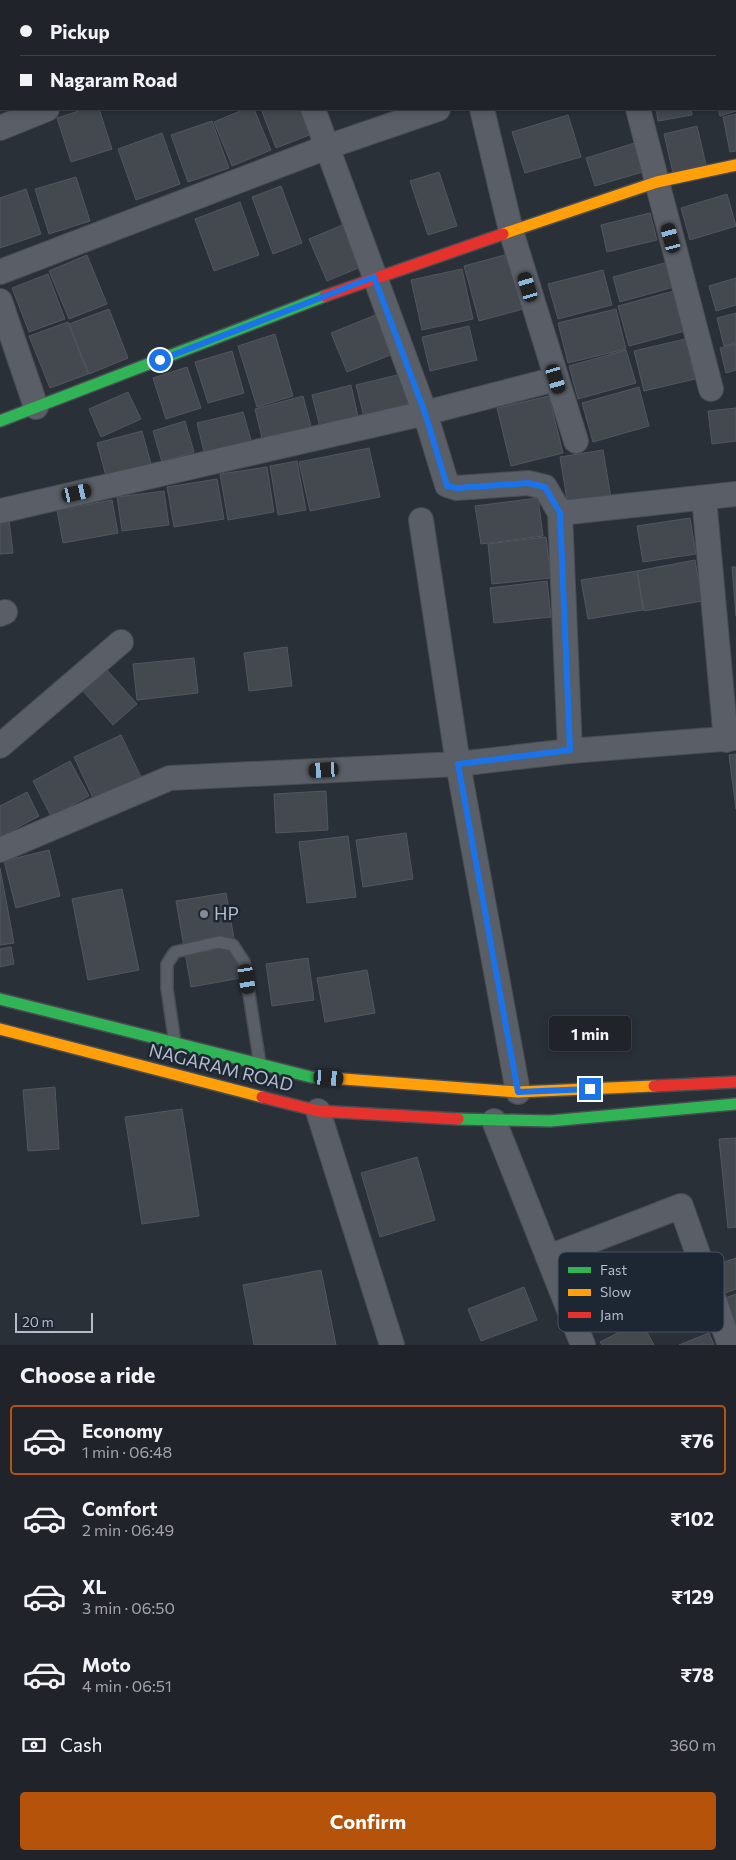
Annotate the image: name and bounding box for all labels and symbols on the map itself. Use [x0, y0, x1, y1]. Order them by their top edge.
car [659, 222, 682, 254]
car [516, 270, 539, 304]
route start [149, 349, 171, 371]
car [544, 362, 567, 396]
car [60, 482, 93, 504]
car [308, 762, 339, 778]
place label: HP [214, 902, 239, 924]
marker: HP [198, 908, 210, 920]
car [237, 963, 256, 995]
callout: 1 min [549, 1016, 631, 1052]
street label: NAGARAM ROAD [147, 1038, 296, 1096]
car [313, 1069, 344, 1087]
route end [579, 1078, 601, 1100]
legend [558, 1252, 724, 1332]
text: Fast [600, 1261, 627, 1278]
text: Slow [600, 1283, 631, 1300]
text: Jam [600, 1306, 624, 1323]
scale bar [15, 1310, 92, 1333]

